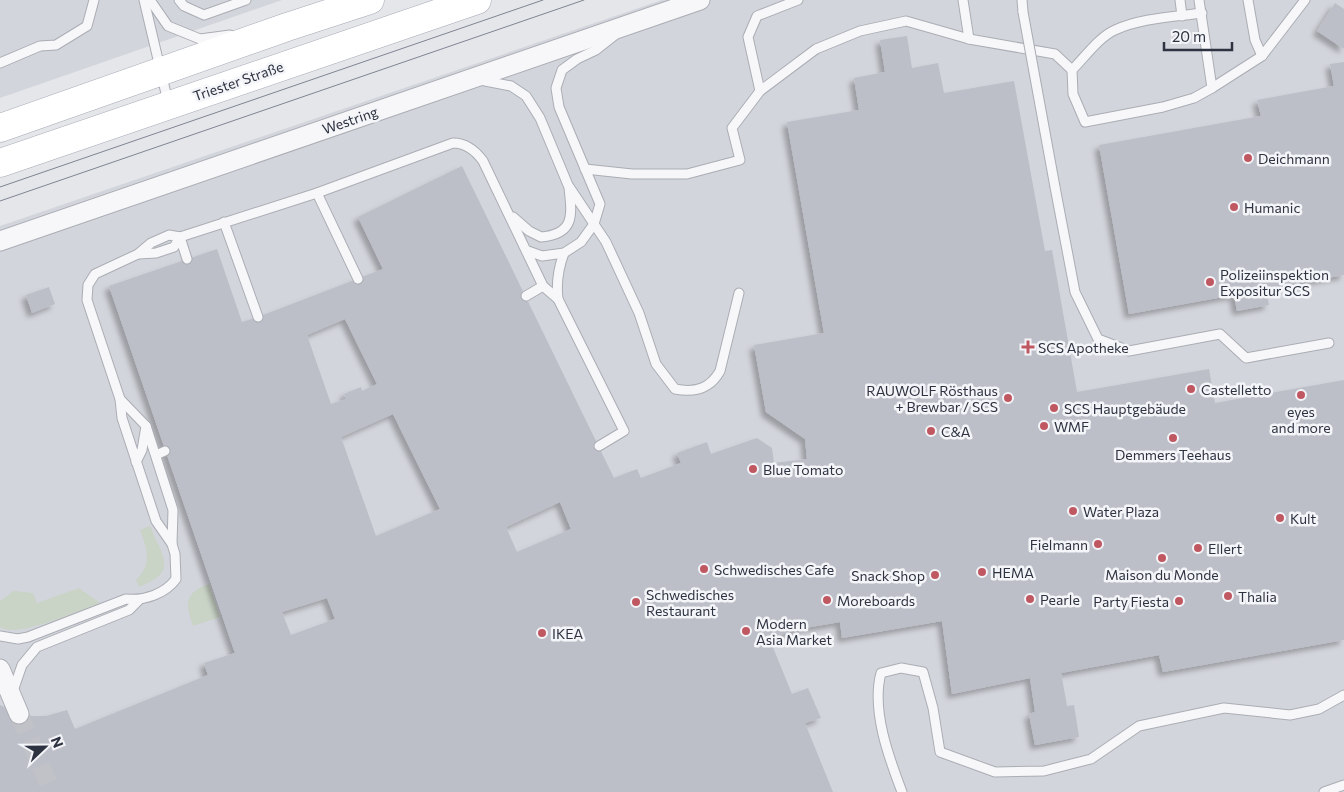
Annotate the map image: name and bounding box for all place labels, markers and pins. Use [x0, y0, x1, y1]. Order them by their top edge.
place label: Deichmann [1258, 150, 1330, 167]
marker: Deichmann [1242, 152, 1254, 164]
place label: Humanic [1244, 199, 1300, 216]
marker: Humanic [1228, 201, 1240, 213]
place label: Polizeiinspektion Expositur SCS [1220, 266, 1329, 299]
marker: Polizeiinspektion Expositur SCS [1204, 276, 1216, 288]
place label: SCS Apotheke [1038, 339, 1129, 356]
marker: SCS Apotheke [1022, 341, 1034, 353]
place label: Castelletto [1201, 381, 1271, 398]
place label: RAUWOLF Rösthaus + Brewbar / SCS [866, 382, 998, 415]
marker: Castelletto [1185, 383, 1197, 395]
marker: eyes and more [1295, 389, 1307, 401]
marker: RAUWOLF Rösthaus + Brewbar / SCS [1002, 392, 1014, 404]
place label: SCS Hauptgebäude [1064, 400, 1186, 417]
marker: SCS Hauptgebäude [1048, 402, 1060, 414]
place label: eyes and more [1271, 403, 1331, 436]
place label: WMF [1054, 418, 1089, 435]
marker: WMF [1038, 420, 1050, 432]
place label: C&A [941, 423, 971, 440]
marker: C&A [925, 425, 937, 437]
marker: Demmers Teehaus [1167, 432, 1179, 444]
place label: Demmers Teehaus [1115, 446, 1231, 463]
place label: Blue Tomato [763, 461, 843, 478]
marker: Blue Tomato [747, 463, 759, 475]
place label: Water Plaza [1083, 503, 1159, 520]
marker: Water Plaza [1067, 505, 1079, 517]
place label: Kult [1290, 510, 1317, 527]
marker: Kult [1274, 512, 1286, 524]
place label: Fielmann [1030, 536, 1088, 553]
marker: Fielmann [1092, 538, 1104, 550]
place label: Ellert [1208, 540, 1242, 557]
marker: Ellert [1192, 542, 1204, 554]
marker: Maison du Monde [1156, 552, 1168, 564]
place label: Schwedisches Cafe [714, 561, 834, 578]
marker: Schwedisches Cafe [698, 563, 710, 575]
place label: HEMA [992, 564, 1034, 581]
marker: HEMA [976, 566, 988, 578]
place label: Maison du Monde [1105, 566, 1219, 583]
place label: Snack Shop [851, 567, 925, 584]
marker: Snack Shop [929, 569, 941, 581]
place label: Schwedisches Restaurant [646, 586, 734, 619]
place label: Thalia [1238, 588, 1277, 605]
marker: Thalia [1222, 590, 1234, 602]
place label: Pearle [1040, 591, 1080, 608]
place label: Moreboards [837, 592, 915, 609]
marker: Pearle [1024, 593, 1036, 605]
place label: Party Fiesta [1093, 593, 1169, 610]
marker: Moreboards [821, 594, 833, 606]
marker: Party Fiesta [1173, 595, 1185, 607]
marker: Schwedisches Restaurant [630, 596, 642, 608]
place label: Modern Asia Market [756, 615, 832, 648]
place label: IKEA [552, 625, 584, 642]
marker: Modern Asia Market [740, 625, 752, 637]
marker: IKEA [536, 627, 548, 639]

